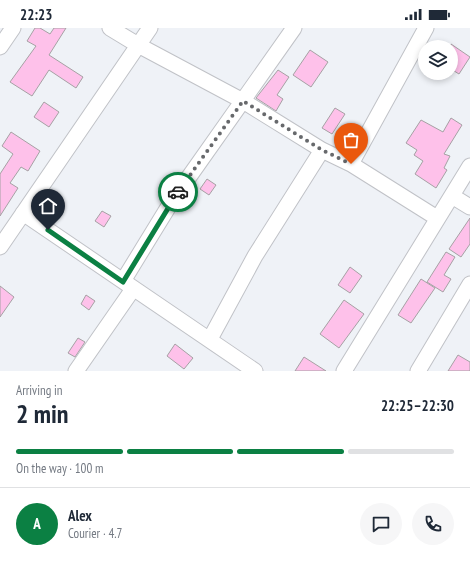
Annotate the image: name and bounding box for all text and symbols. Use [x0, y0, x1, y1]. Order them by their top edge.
text: 22:23 [20, 5, 52, 24]
map controls [418, 40, 458, 80]
button: layers [418, 40, 458, 80]
pin [334, 123, 368, 164]
icon: bag [340, 129, 362, 151]
courier [158, 172, 198, 212]
icon: car [167, 181, 189, 203]
pin [31, 189, 65, 230]
icon: home [37, 195, 59, 217]
text: Arriving in [16, 382, 63, 399]
text: 22:25–22:30 [381, 396, 454, 415]
text: 2 min [16, 397, 69, 430]
text: On the way · 100 m [16, 460, 103, 477]
button: chat [360, 503, 402, 545]
button: phone [412, 503, 454, 545]
text: Alex [68, 506, 92, 525]
text: A [33, 514, 41, 533]
text: Courier · 4.7 [68, 525, 122, 542]

